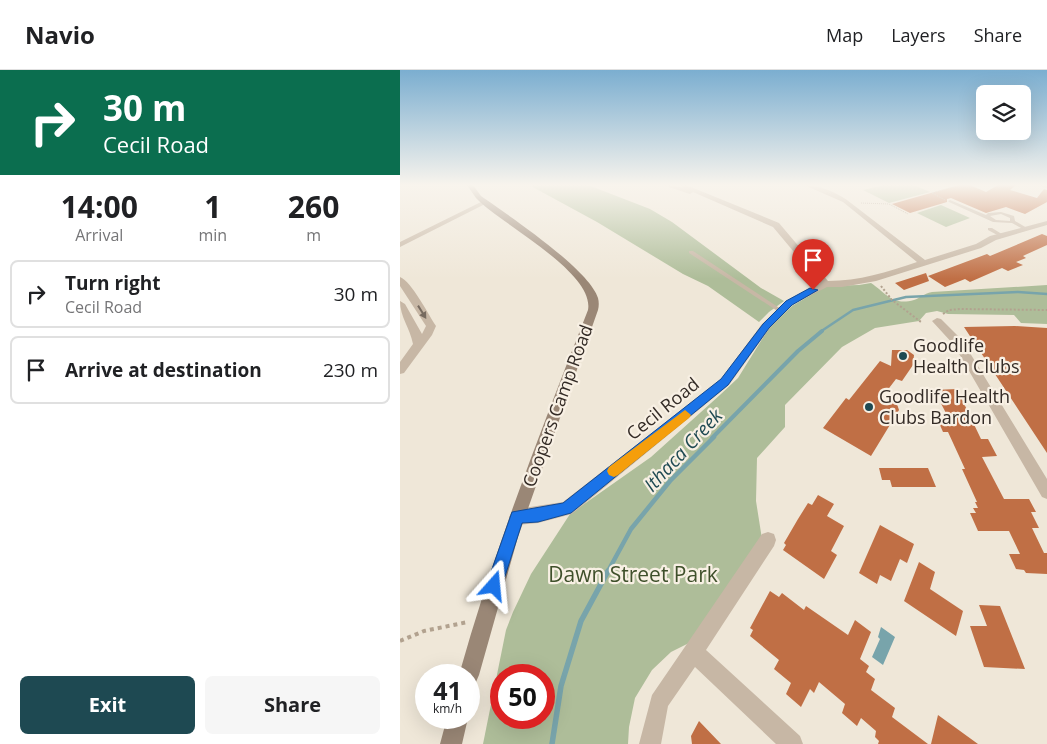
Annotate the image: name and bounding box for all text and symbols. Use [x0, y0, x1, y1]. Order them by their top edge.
text: Navio [25, 18, 95, 51]
text: Map [826, 23, 863, 47]
text: Layers [891, 23, 946, 47]
text: Share [974, 23, 1022, 47]
text: 30 m [103, 84, 186, 131]
map controls [976, 85, 1031, 140]
button: layers [976, 85, 1031, 140]
icon: right [20, 90, 85, 155]
text: Cecil Road [103, 129, 209, 159]
text: 14:00 [61, 186, 138, 227]
text: 1 [204, 186, 221, 227]
text: 260 [288, 186, 339, 227]
text: Arrival [75, 224, 123, 246]
text: min [199, 224, 227, 246]
text: m [306, 224, 321, 246]
pin [792, 239, 834, 290]
icon: arrive [799, 246, 827, 274]
text: Turn right [65, 270, 160, 296]
icon: right [22, 280, 50, 308]
text: 30 m [334, 281, 378, 307]
text: Cecil Road [65, 296, 142, 318]
one-way arrow [418, 305, 427, 319]
street label: Coopers Camp Road [516, 321, 598, 490]
place label: Goodlife Health Clubs [913, 333, 1020, 378]
marker: Goodlife Health Clubs [897, 350, 909, 362]
icon: arrive [22, 356, 50, 384]
text: Arrive at destination [65, 357, 262, 383]
text: 230 m [323, 357, 378, 383]
street label: Cecil Road [621, 372, 704, 445]
place label: Goodlife Health Clubs Bardon [879, 384, 1010, 429]
marker: Goodlife Health Clubs Bardon [863, 401, 875, 413]
water label: Ithaca Creek [638, 402, 729, 497]
position arrow [467, 559, 519, 611]
park label: Dawn Street Park [548, 560, 718, 588]
speed limit sign: 50 [490, 664, 555, 729]
text: 41 [433, 673, 462, 707]
button: Exit [20, 676, 195, 734]
button: Share [205, 676, 380, 734]
text: km/h [433, 700, 462, 717]

